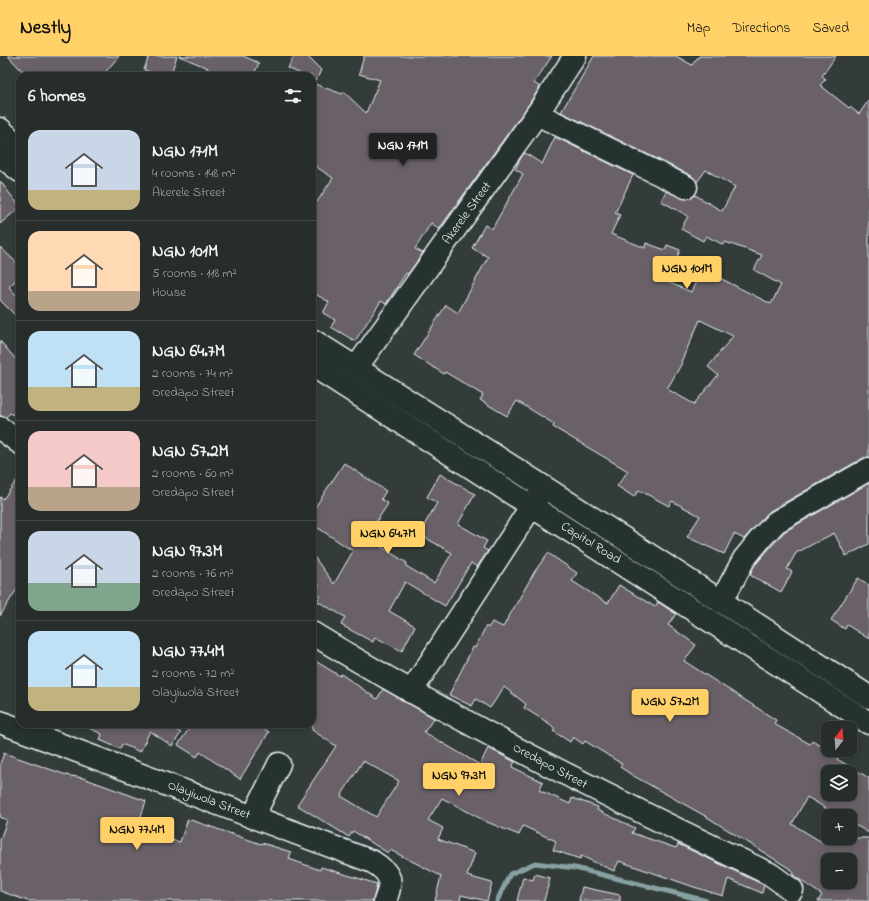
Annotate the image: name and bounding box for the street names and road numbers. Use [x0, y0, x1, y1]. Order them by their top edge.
street label: Akerele Street [438, 177, 497, 248]
street label: Capitol Road [557, 517, 625, 569]
street label: Oredapo Street [509, 738, 591, 794]
street label: Olayiwola Street [164, 775, 254, 826]

